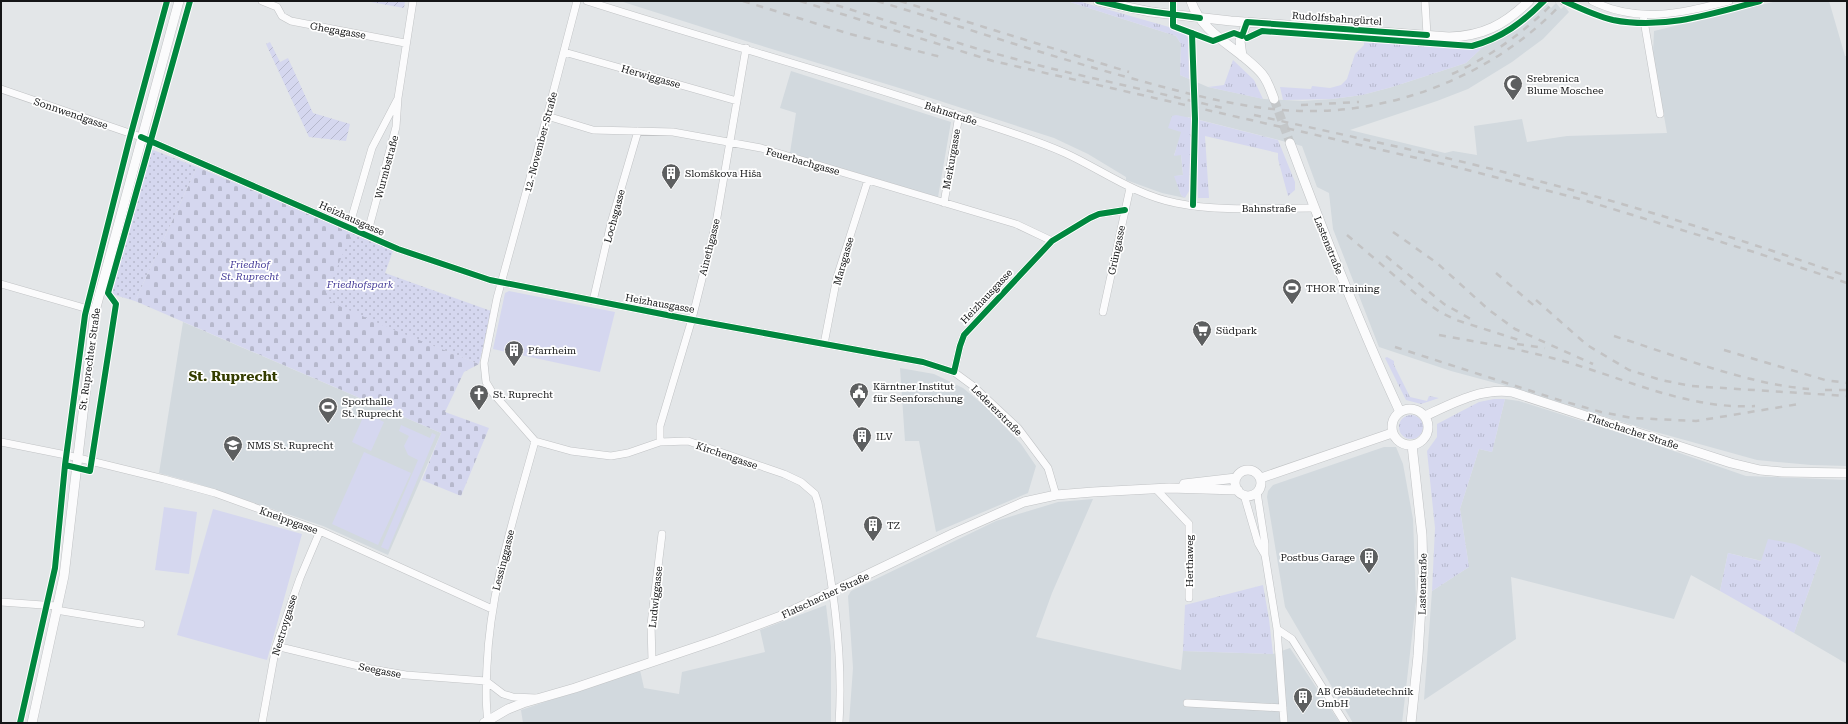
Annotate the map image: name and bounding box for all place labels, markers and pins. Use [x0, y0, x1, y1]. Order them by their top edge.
mosque icon: Srebrenica Blume Moschee [1502, 73, 1524, 101]
place label: Srebrenica Blume Moschee [1527, 73, 1604, 96]
building icon: Slomškova Hiša [660, 162, 682, 190]
place label: Slomškova Hiša [685, 168, 762, 179]
sports icon: THOR Training [1281, 277, 1303, 305]
place label: THOR Training [1306, 283, 1380, 294]
supermarket icon: Südpark [1191, 319, 1213, 347]
place label: Südpark [1216, 325, 1258, 336]
building icon: Pfarrheim [503, 339, 525, 367]
place label: Pfarrheim [528, 345, 576, 356]
public building icon: Kärntner Institut für Seenforschung [848, 381, 870, 409]
place label: Kärntner Institut für Seenforschung [873, 381, 963, 404]
church icon: St. Ruprecht [468, 383, 490, 411]
place label: St. Ruprecht [493, 389, 553, 400]
sports icon: Sporthalle St. Ruprecht [317, 396, 339, 424]
place label: Sporthalle St. Ruprecht [342, 396, 402, 419]
building icon: ILV [851, 425, 873, 453]
place label: ILV [876, 431, 892, 442]
school or university icon: NMS St. Ruprecht [222, 434, 244, 462]
place label: NMS St. Ruprecht [247, 440, 334, 451]
building icon: TZ [862, 514, 884, 542]
place label: TZ [887, 520, 900, 531]
building icon: Postbus Garage [1358, 546, 1380, 574]
place label: Postbus Garage [1281, 552, 1356, 563]
building icon: AB Gebäudetechnik GmbH [1292, 686, 1314, 714]
place label: AB Gebäudetechnik GmbH [1317, 686, 1414, 709]

